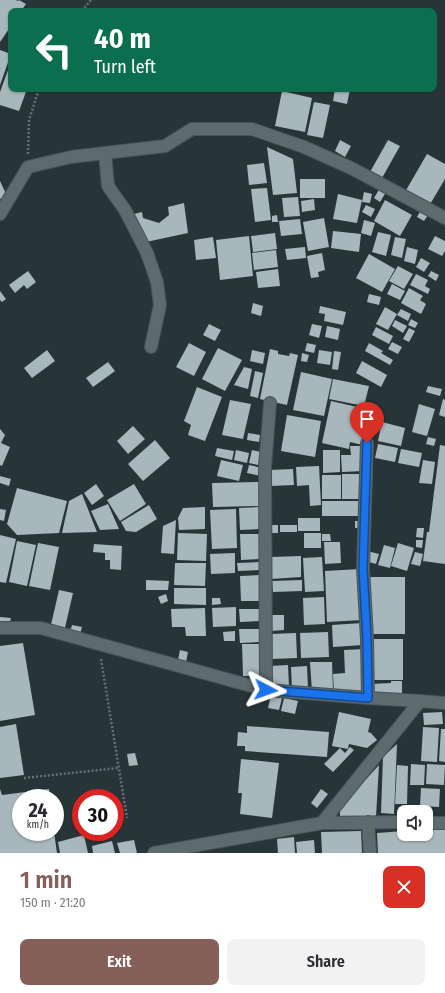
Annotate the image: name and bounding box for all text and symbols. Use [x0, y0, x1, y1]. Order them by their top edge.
text: 40 m [94, 22, 151, 55]
icon: left [28, 24, 80, 76]
text: Turn left [94, 56, 156, 78]
pin [350, 402, 384, 443]
icon: arrive [356, 408, 378, 430]
position arrow [245, 669, 287, 711]
speed limit sign: 30 [72, 789, 124, 841]
text: 24 [28, 798, 48, 822]
map controls [397, 805, 433, 841]
button: sound [397, 805, 433, 841]
text: km/h [27, 819, 49, 831]
text: 1 min [20, 866, 72, 894]
button: close [383, 866, 425, 908]
text: 150 m · 21:20 [20, 895, 86, 910]
button: Exit [20, 939, 219, 985]
button: Share [227, 939, 425, 985]

